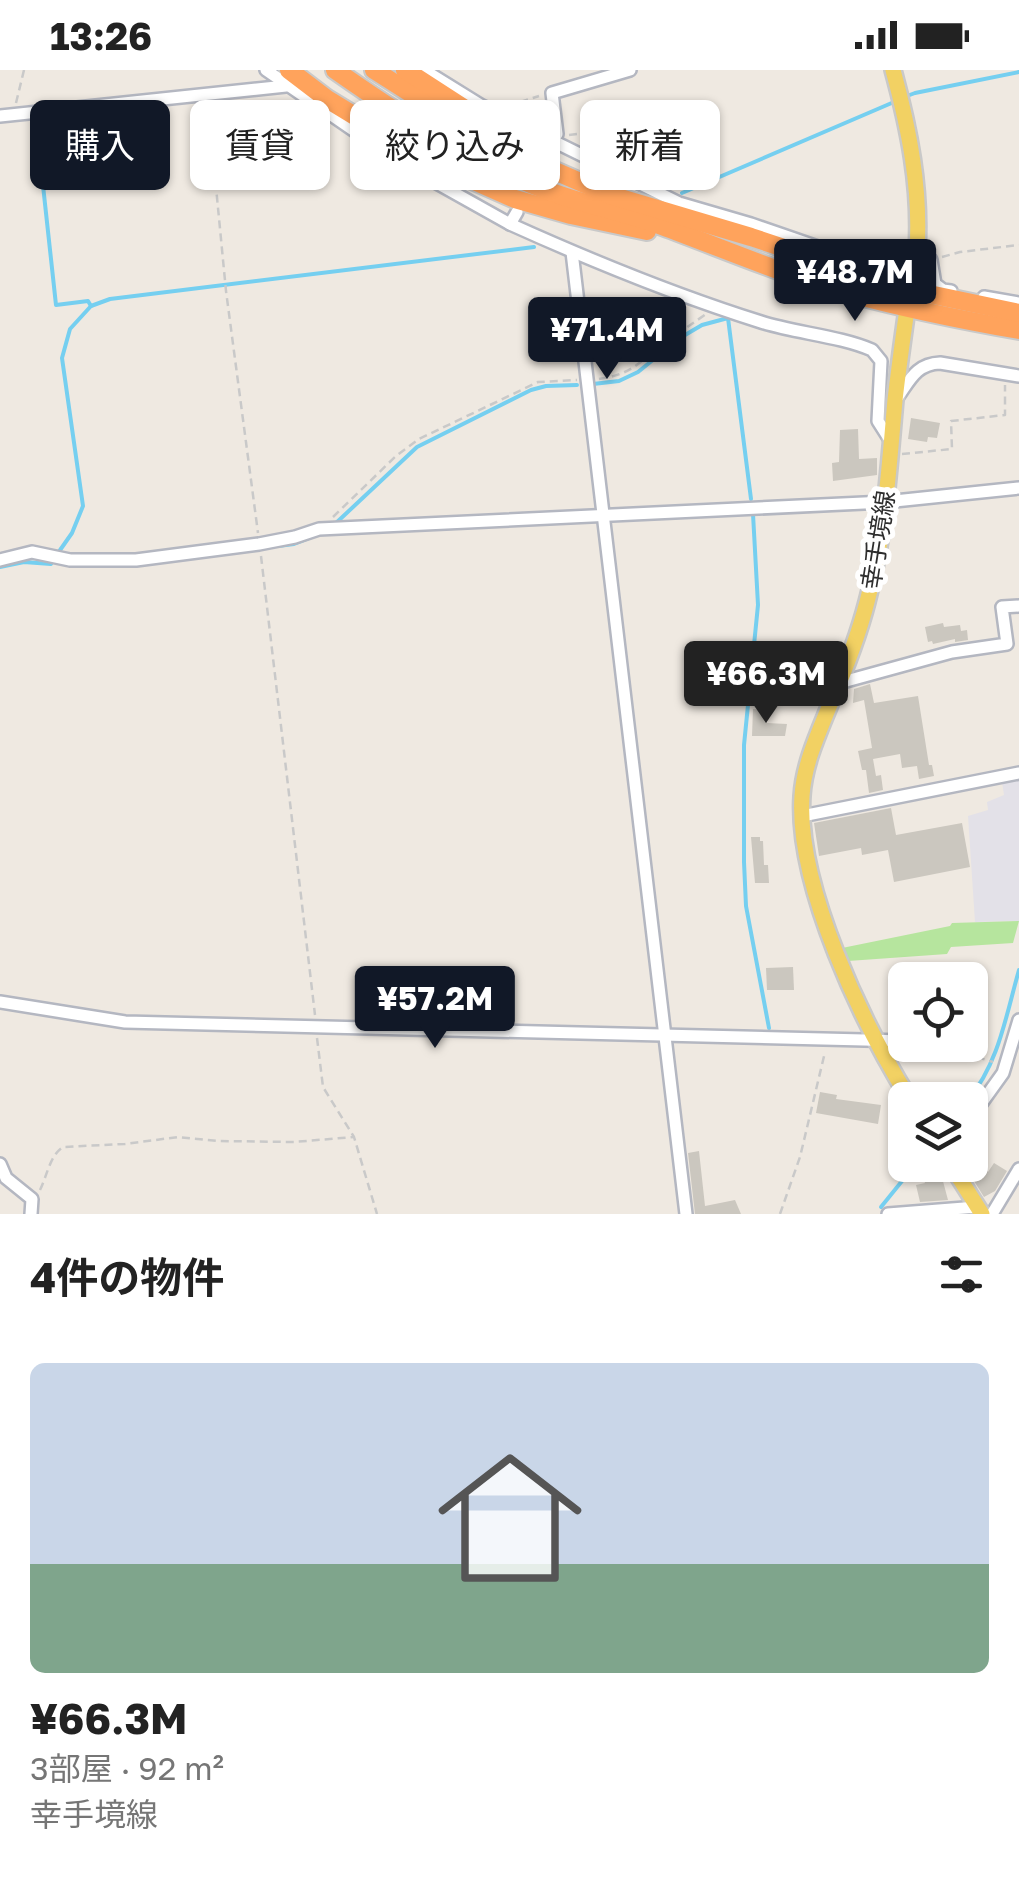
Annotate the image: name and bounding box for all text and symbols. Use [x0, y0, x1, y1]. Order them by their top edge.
text: 13:26 [50, 13, 152, 58]
chip: 購入 [30, 100, 170, 190]
chip: 賃貸 [190, 100, 330, 190]
chip: 絞り込み [350, 100, 560, 190]
chip: 新着 [580, 100, 720, 190]
pin: ¥48.7M [774, 239, 936, 324]
text: ¥48.7M [796, 252, 914, 290]
pin: ¥71.4M [526, 297, 688, 382]
text: ¥71.4M [550, 310, 664, 348]
street label: 幸手境線 [854, 488, 901, 592]
pin: ¥66.3M [685, 641, 847, 726]
text: ¥66.3M [706, 654, 826, 692]
map controls [888, 962, 988, 1182]
button: locate [888, 962, 988, 1062]
pin: ¥57.2M [354, 966, 516, 1051]
text: ¥57.2M [377, 979, 493, 1017]
button: layers [888, 1082, 988, 1182]
icon: filters [934, 1247, 989, 1302]
text: 4件の物件 [30, 1252, 224, 1302]
icon: home [420, 1428, 600, 1608]
text: ¥66.3M [30, 1693, 188, 1743]
text: 3部屋 · 92 m² [30, 1749, 224, 1787]
text: 幸手境線 [30, 1795, 158, 1833]

